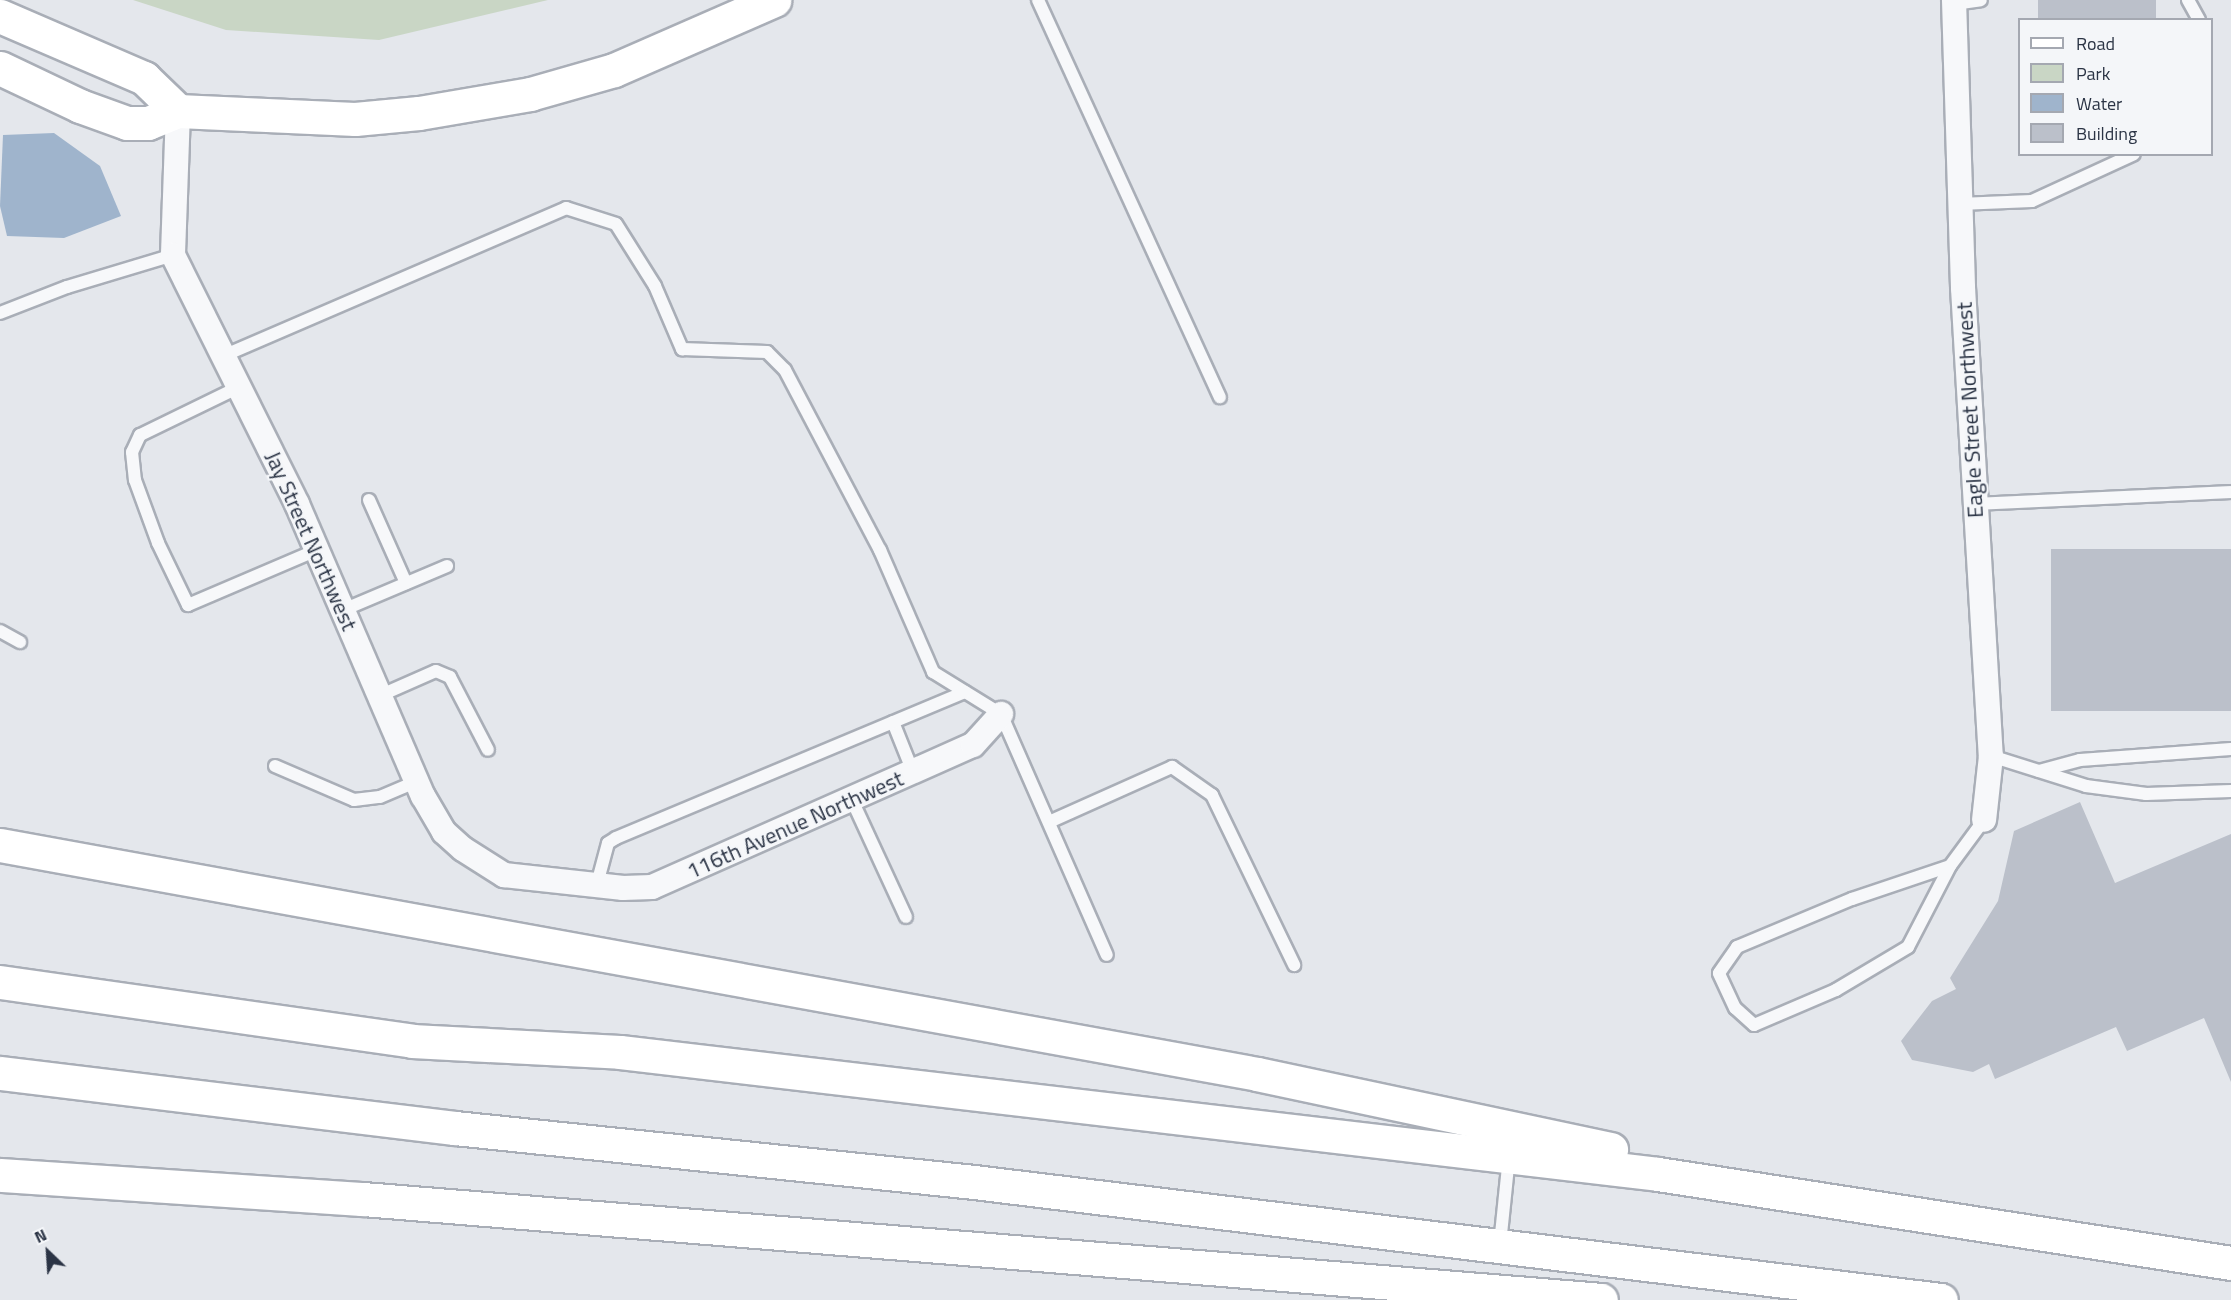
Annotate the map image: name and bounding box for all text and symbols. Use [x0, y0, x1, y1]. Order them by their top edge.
legend [2018, 18, 2213, 156]
text: Road [2076, 30, 2115, 57]
text: Park [2076, 60, 2110, 87]
text: Water [2076, 90, 2122, 117]
text: Building [2076, 120, 2137, 147]
street label: Eagle Street Northwest [1951, 301, 1989, 519]
street label: Jay Street Northwest [260, 447, 362, 635]
street label: 116th Avenue Northwest [683, 765, 907, 885]
north arrow [18, 1222, 78, 1282]
text: N [30, 1222, 50, 1249]

